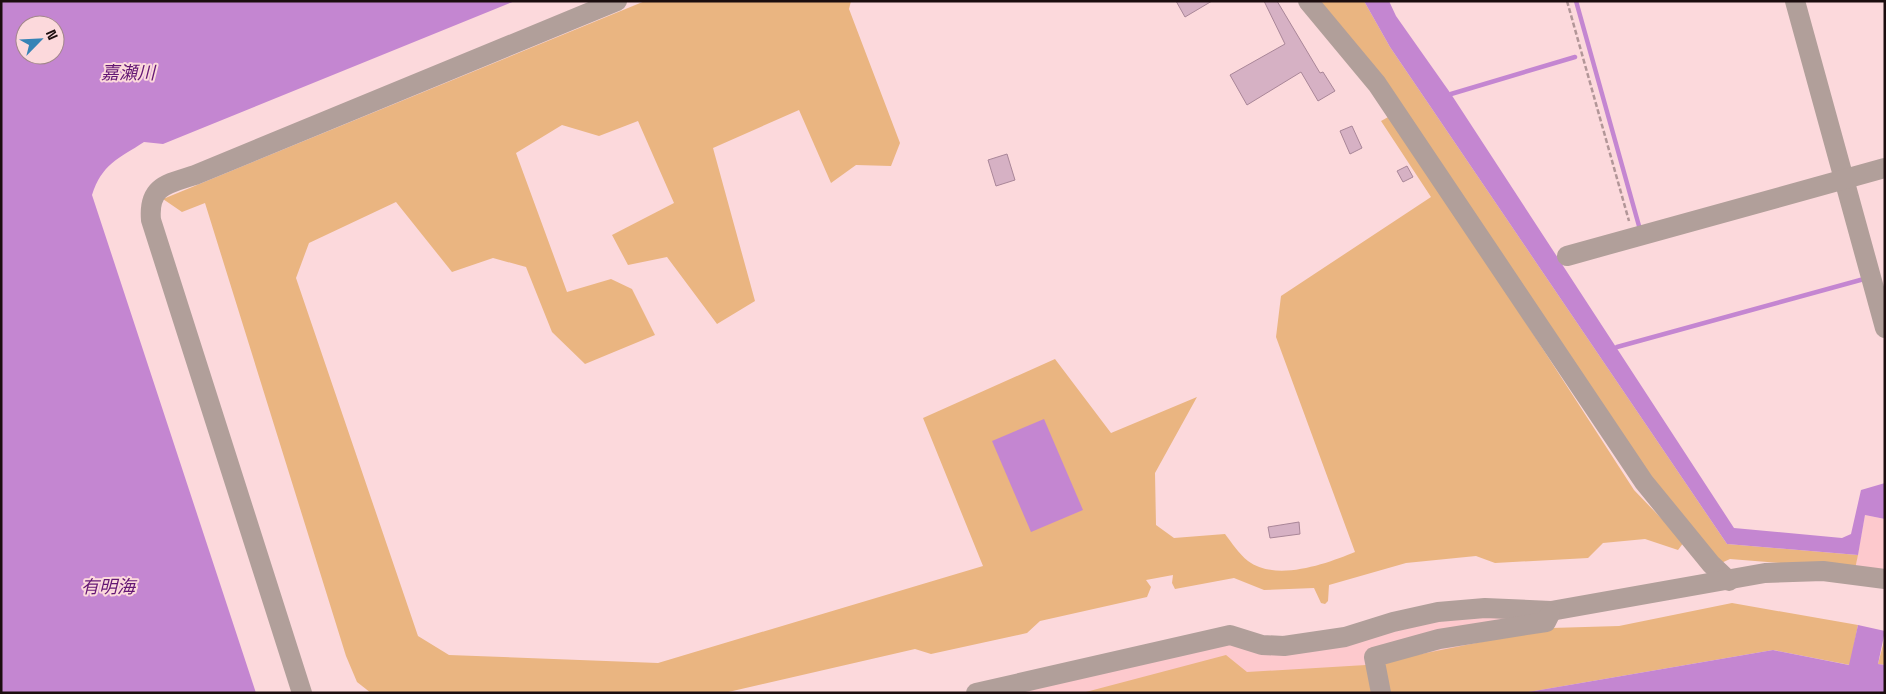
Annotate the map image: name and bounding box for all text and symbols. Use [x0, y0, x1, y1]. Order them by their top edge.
north arrow [15, 15, 65, 65]
text: N [42, 27, 62, 43]
water label: 嘉瀬川 [101, 61, 157, 84]
water label: 有明海 [81, 575, 138, 598]

